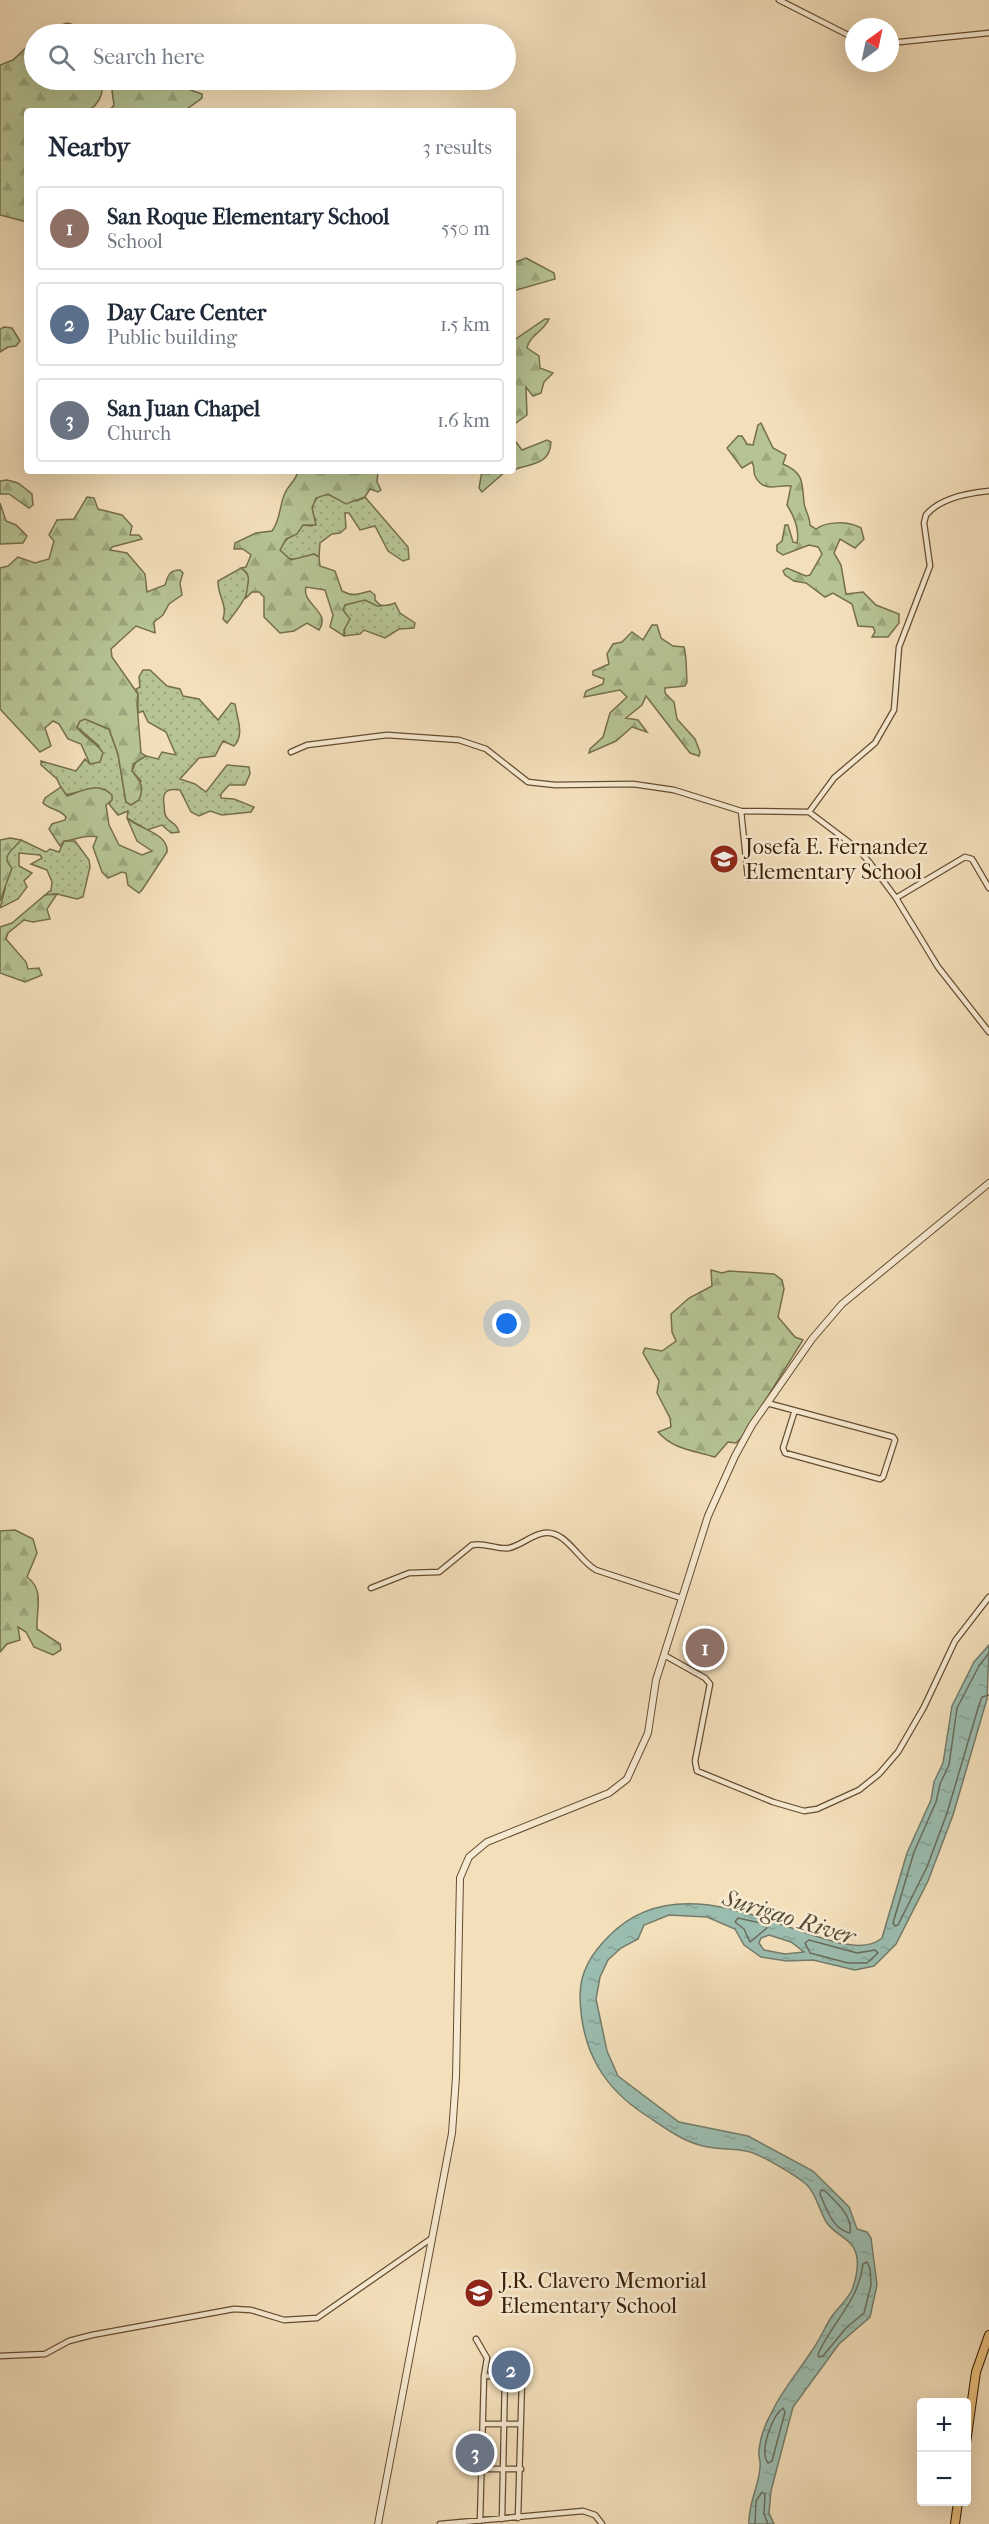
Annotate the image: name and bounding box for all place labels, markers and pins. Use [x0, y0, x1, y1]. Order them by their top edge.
place label: Josefa E. Fernandez Elementary School [743, 834, 928, 885]
school or university icon: Josefa E. Fernandez Elementary School [708, 843, 740, 875]
pin: 1 [686, 1626, 724, 1670]
place label: J.R. Clavero Memorial Elementary School [498, 2268, 707, 2319]
school or university icon: J.R. Clavero Memorial Elementary School [463, 2277, 495, 2309]
pin: 2 [492, 2348, 530, 2392]
pin: 3 [456, 2430, 494, 2476]

